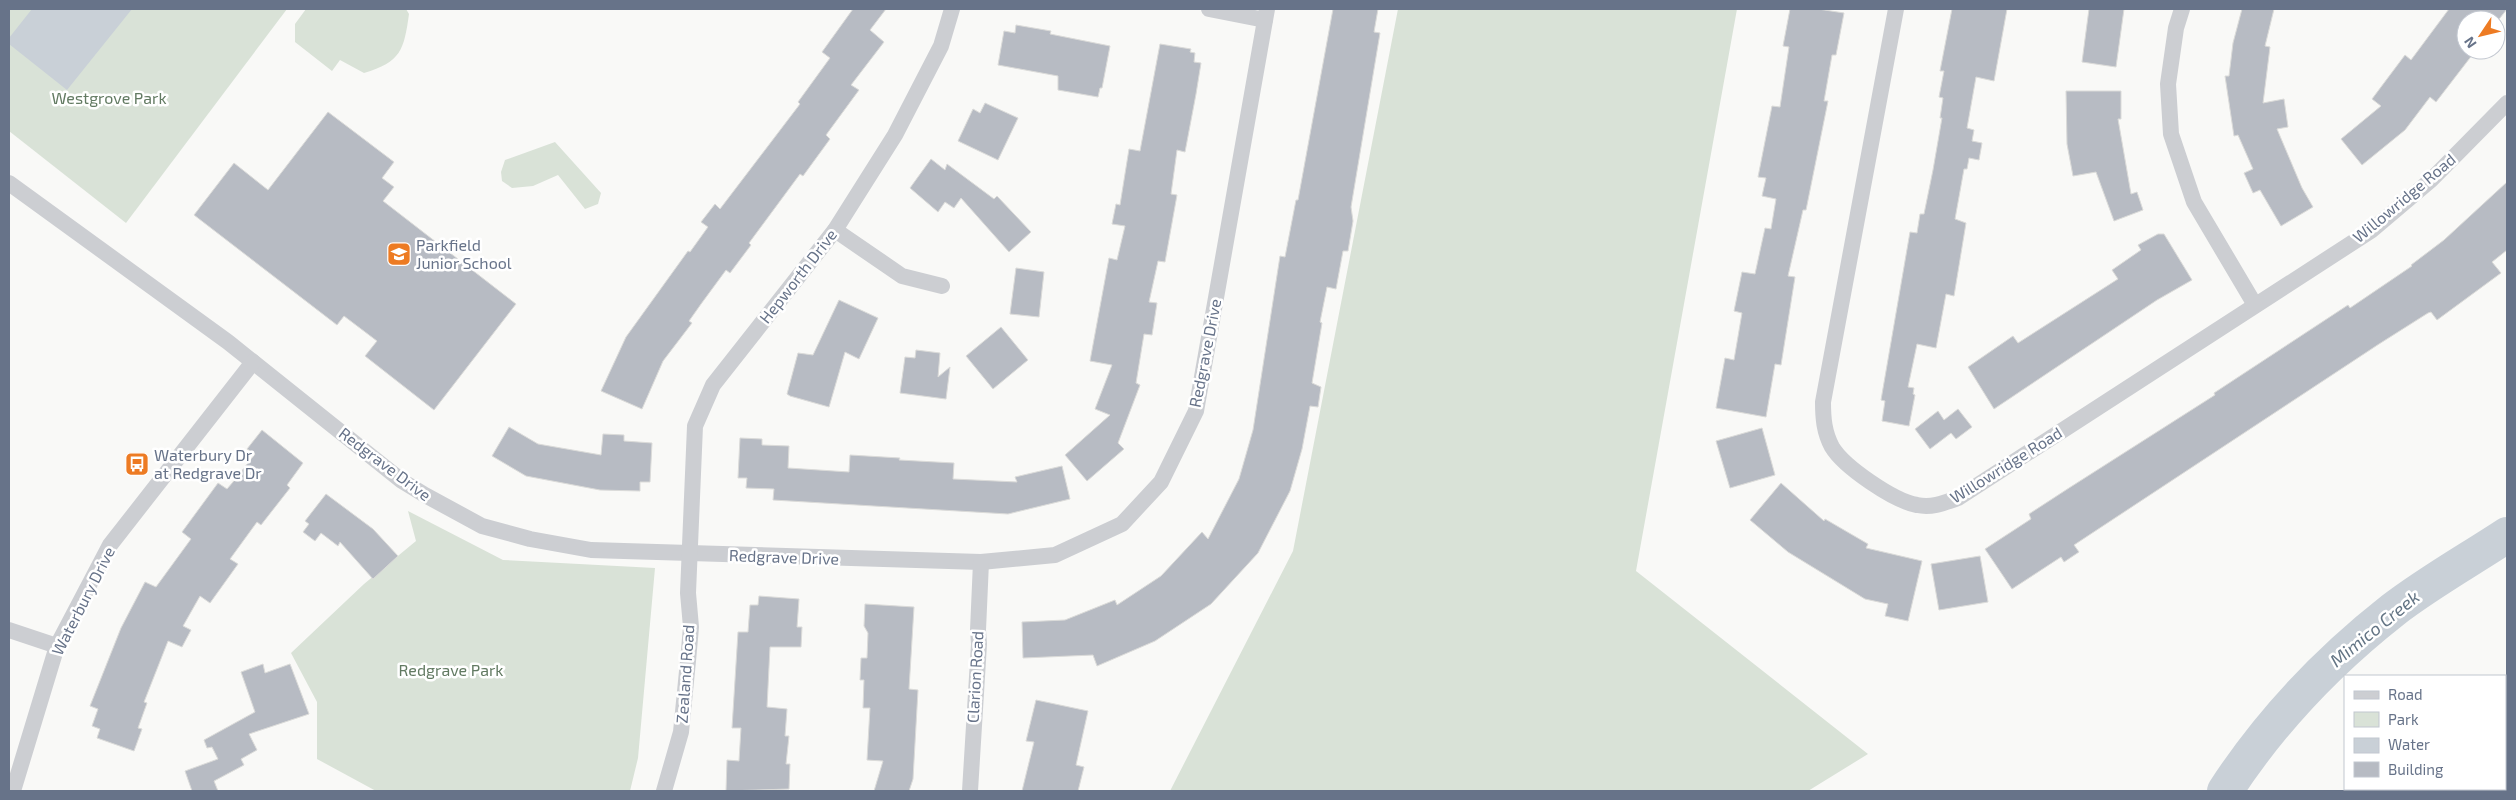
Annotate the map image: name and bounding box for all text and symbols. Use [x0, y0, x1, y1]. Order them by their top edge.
north arrow [2456, 10, 2506, 60]
text: N [2460, 34, 2480, 52]
park label: Westgrove Park [51, 88, 167, 107]
street label: Willowridge Road [2348, 149, 2459, 246]
street label: Hepworth Drive [755, 225, 840, 327]
place label: Parkfield Junior School [416, 235, 512, 272]
school or university icon: Parkfield Junior School [386, 241, 412, 267]
street label: Redgrave Drive [1185, 297, 1224, 409]
street label: Redgrave Drive [336, 423, 435, 504]
street label: Willowridge Road [1946, 423, 2065, 507]
place label: Waterbury Dr at Redgrave Dr [154, 445, 262, 482]
bus stop icon: Waterbury Dr at Redgrave Dr [124, 451, 150, 477]
street label: Waterbury Drive [47, 543, 118, 658]
street label: Redgrave Drive [729, 545, 839, 568]
water label: Mimico Creek [2325, 585, 2424, 671]
street label: Zealand Road [672, 624, 697, 724]
street label: Clarion Road [963, 631, 986, 723]
park label: Redgrave Park [399, 660, 503, 679]
legend [2344, 675, 2506, 790]
text: Road [2388, 685, 2423, 703]
text: Park [2388, 710, 2419, 728]
text: Water [2388, 735, 2430, 753]
text: Building [2388, 760, 2444, 778]

